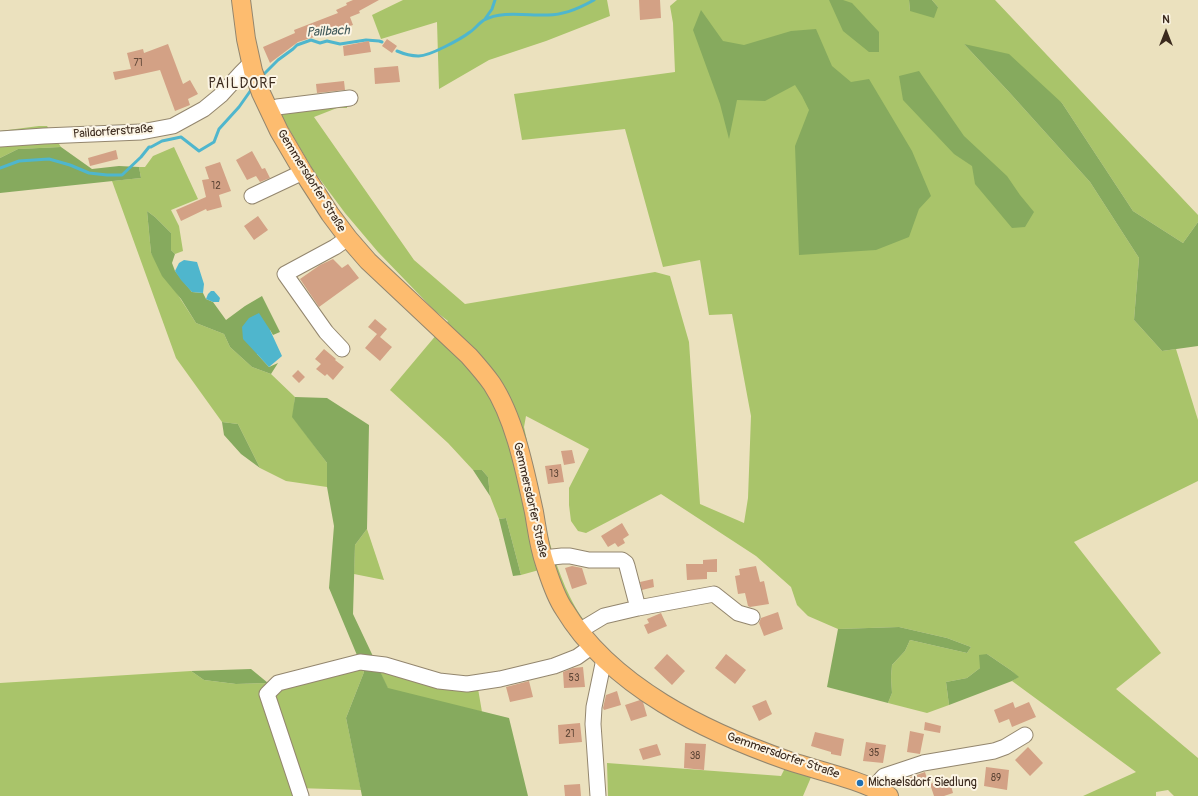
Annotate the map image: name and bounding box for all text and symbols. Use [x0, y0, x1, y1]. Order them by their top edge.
north arrow [1146, 12, 1186, 52]
text: N [1162, 13, 1170, 26]
water label: Pailbach [306, 23, 350, 41]
house number: 71 [133, 57, 143, 69]
district label: PAILDORF [208, 76, 278, 92]
street label: Paildorferstraße [73, 122, 153, 142]
street label: Gemmersdorfer Straße [274, 127, 348, 235]
house number: 12 [211, 180, 221, 192]
street label: Gemmersdorfer Straße [510, 441, 550, 559]
house number: 13 [549, 468, 559, 480]
house number: 53 [569, 672, 579, 684]
house number: 21 [565, 728, 575, 740]
street label: Gemmersdorfer Straße [725, 730, 841, 782]
house number: 35 [869, 747, 879, 759]
house number: 38 [690, 750, 700, 762]
house number: 89 [991, 772, 1001, 784]
place label: Michaelsdorf Siedlung [868, 776, 977, 790]
marker: Michaelsdorf Siedlung [855, 778, 865, 788]

